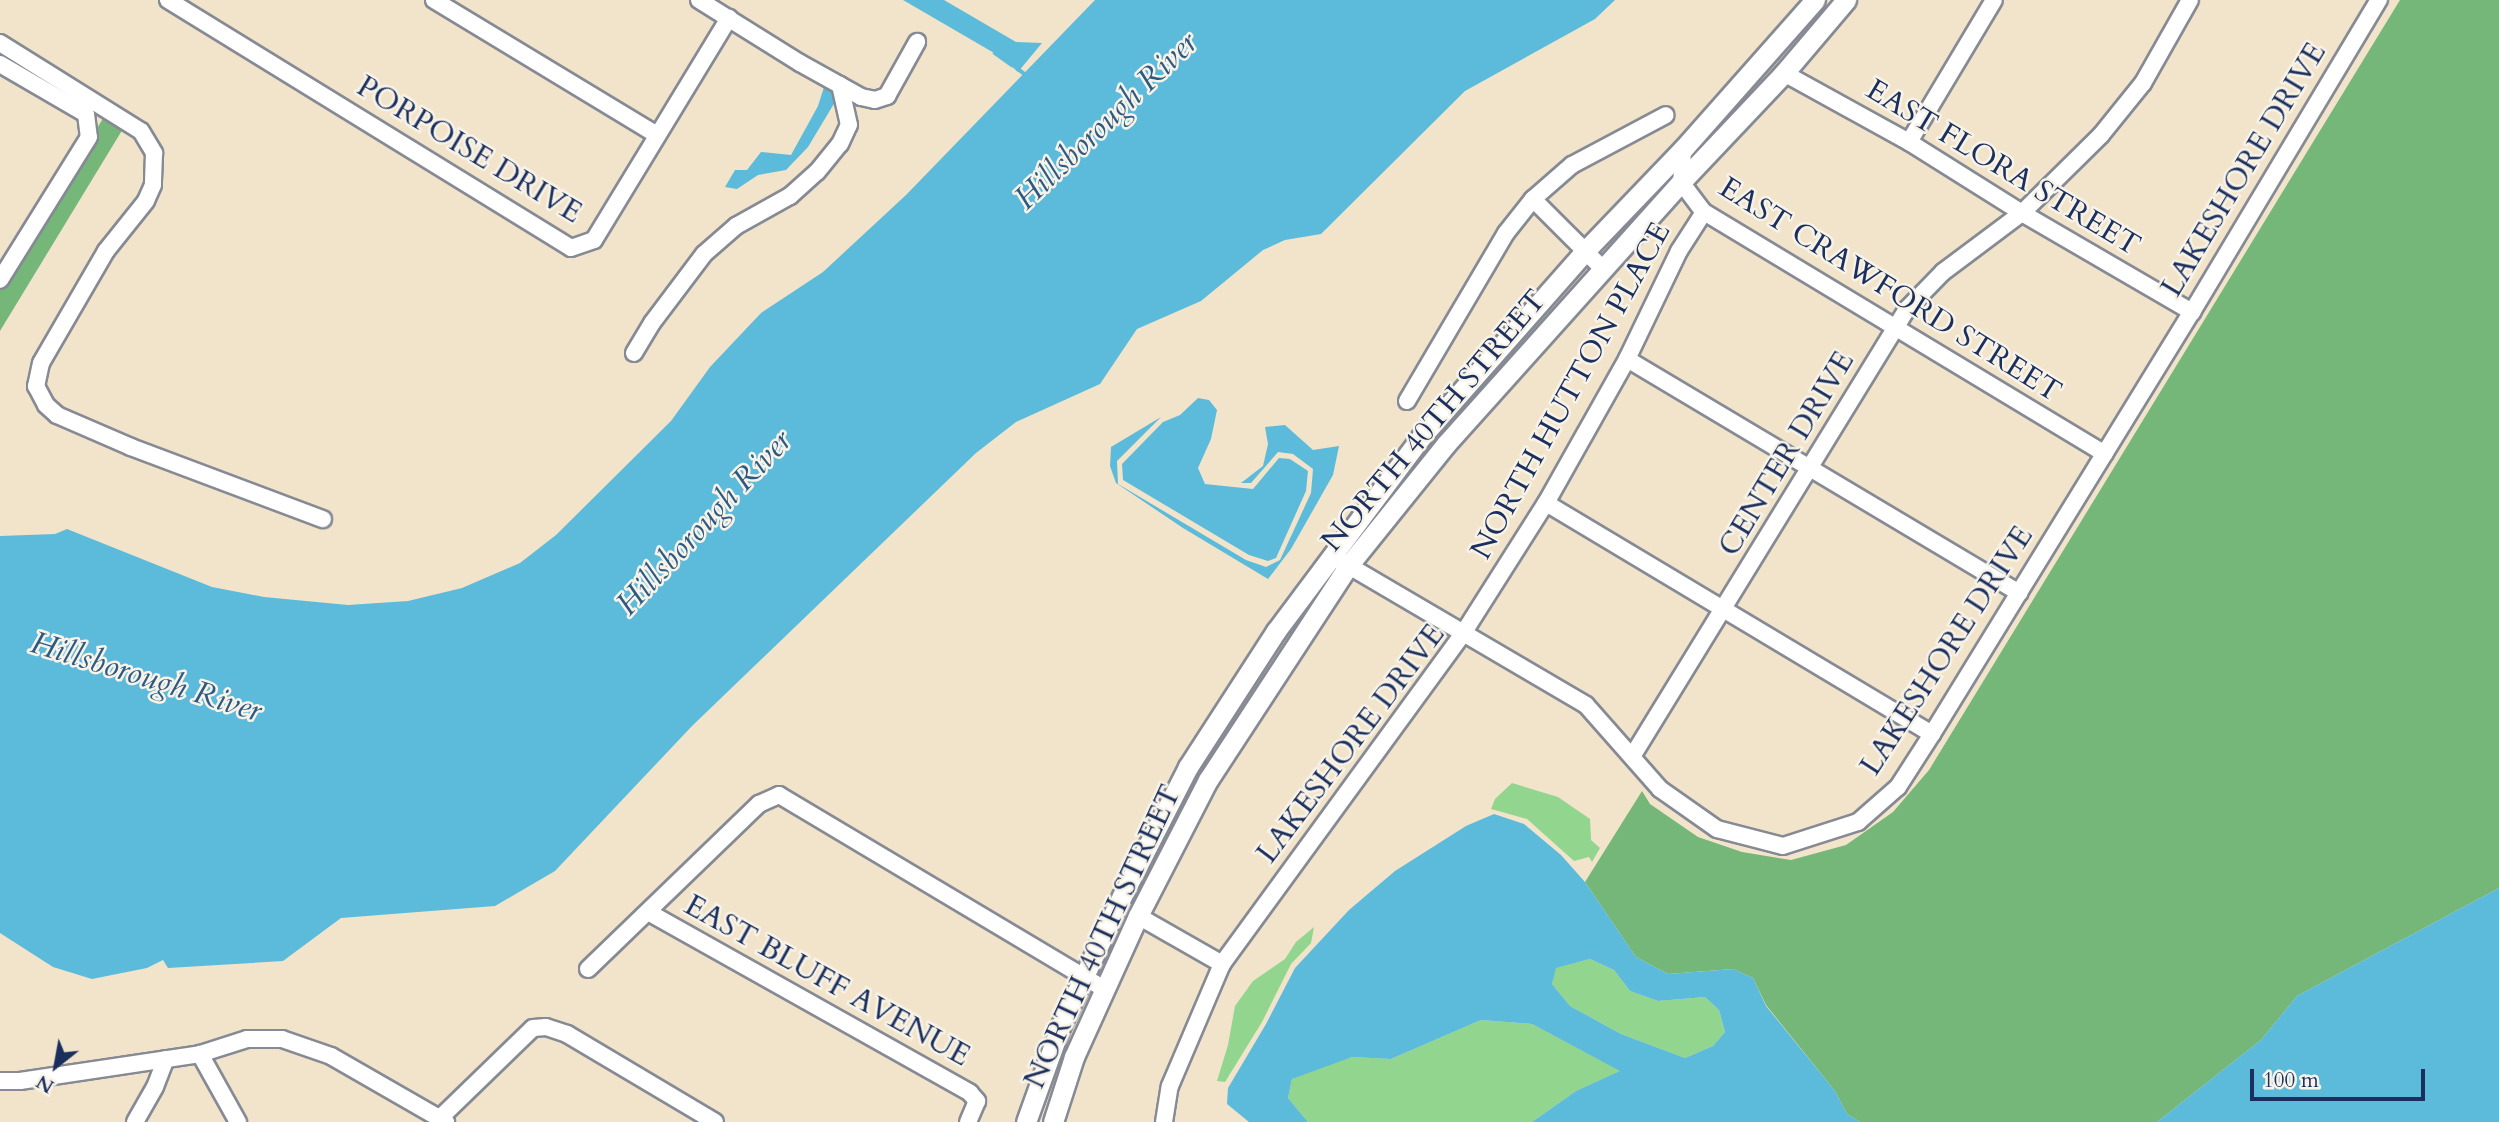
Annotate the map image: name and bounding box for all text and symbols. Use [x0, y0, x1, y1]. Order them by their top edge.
water label: Hillsborough River [1007, 24, 1205, 218]
street label: LAKESHORE DRIVE [2154, 37, 2334, 303]
street label: PORPOISE DRIVE [350, 69, 588, 231]
street label: EAST FLORA STREET [1860, 72, 2146, 264]
street label: EAST CRAWFORD STREET [1712, 170, 2068, 410]
street label: NORTH HUTTON PLACE [1463, 216, 1679, 566]
street label: NORTH 40TH STREET [1314, 283, 1554, 559]
street label: CENTER DRIVE [1712, 345, 1862, 563]
water label: Hillsborough River [608, 422, 800, 624]
street label: LAKESHORE DRIVE [1853, 520, 2041, 782]
street label: LAKESHORE DRIVE [1249, 617, 1453, 871]
water label: Hillsborough River [26, 624, 266, 730]
street label: NORTH 40TH STREET [1017, 780, 1189, 1094]
street label: EAST BLUFF AVENUE [678, 888, 976, 1074]
north arrow [21, 1031, 91, 1101]
scale bar [2254, 1056, 2429, 1100]
text: 100 m [2263, 1066, 2319, 1095]
text: N [31, 1069, 59, 1099]

